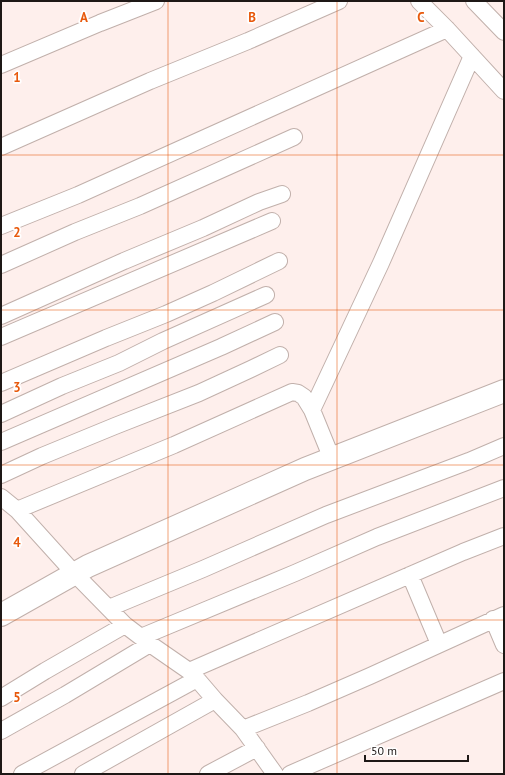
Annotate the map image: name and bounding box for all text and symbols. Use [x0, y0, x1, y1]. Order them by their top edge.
text: A [80, 9, 88, 26]
text: B [248, 9, 256, 26]
text: C [417, 9, 425, 26]
text: 1 [13, 69, 21, 86]
text: 2 [13, 224, 21, 241]
text: 3 [13, 379, 21, 396]
text: 4 [13, 534, 21, 551]
text: 5 [13, 689, 21, 706]
scale bar [365, 737, 468, 763]
text: 50 m [371, 743, 397, 758]

